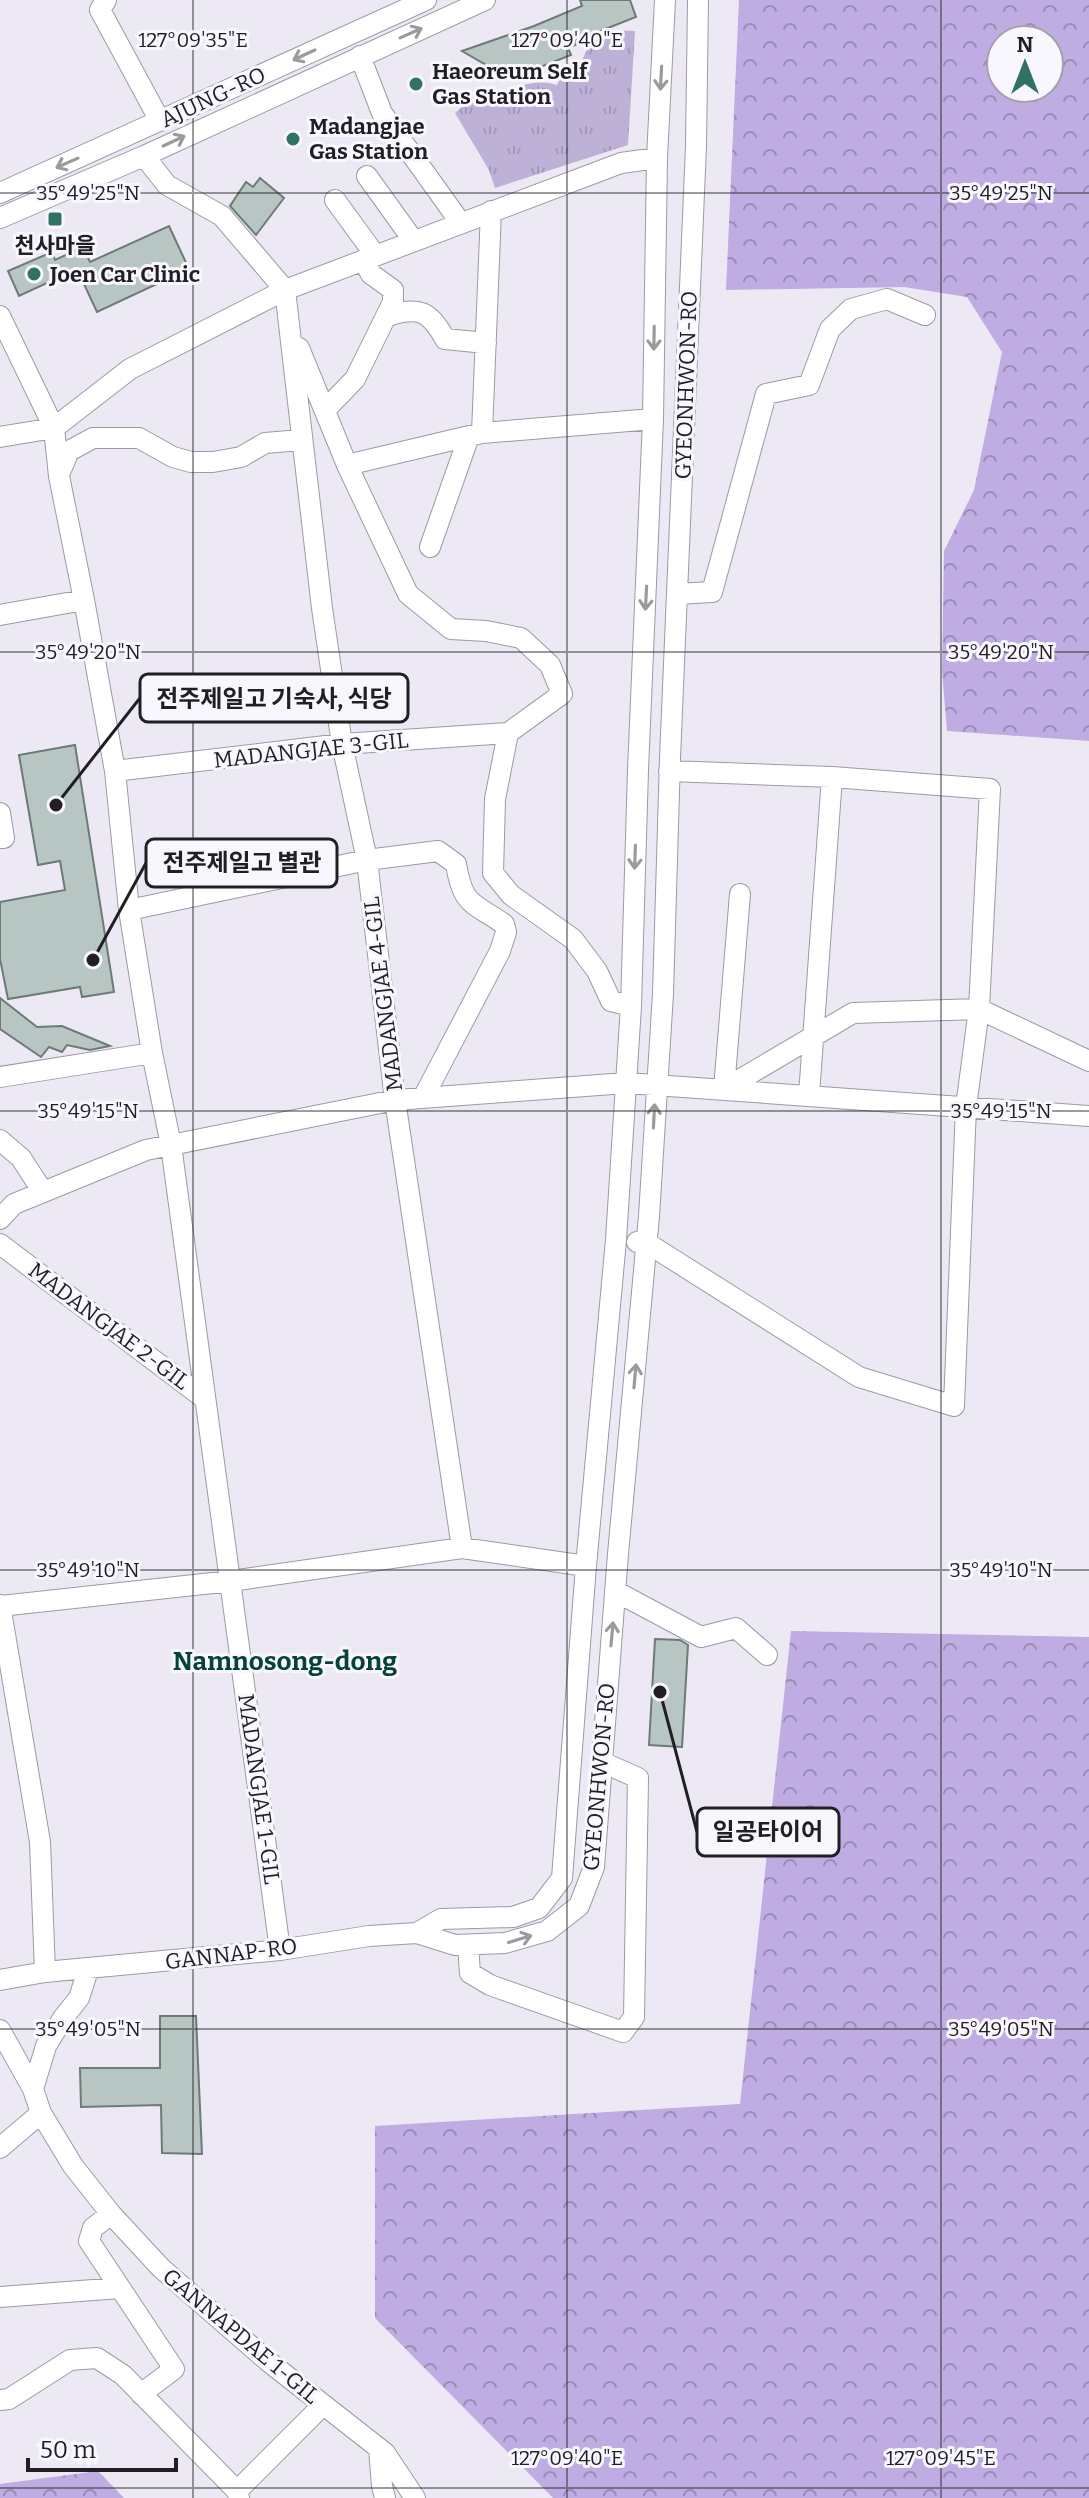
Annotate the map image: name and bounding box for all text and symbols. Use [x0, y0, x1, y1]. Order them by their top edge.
north arrow [985, 24, 1065, 104]
one-way arrow [398, 25, 422, 40]
text: 127°09'35"E [138, 28, 248, 52]
text: 127°09'40"E [511, 28, 623, 52]
text: N [1017, 31, 1034, 58]
one-way arrow [292, 48, 316, 63]
place label: Haeoreum Self Gas Station [432, 58, 589, 110]
street label: AJUNG-RO [156, 61, 270, 133]
one-way arrow [654, 64, 669, 91]
marker: Haeoreum Self Gas Station [407, 75, 425, 93]
place label: Madangjae Gas Station [309, 113, 428, 165]
marker: Madangjae Gas Station [284, 130, 302, 148]
one-way arrow [162, 133, 186, 148]
one-way arrow [55, 157, 80, 172]
text: 35°49'25"N [36, 181, 140, 205]
text: 35°49'25"N [949, 181, 1053, 205]
marker: 천사마을 [46, 210, 64, 228]
place label: 천사마을 [15, 232, 95, 259]
place label: Joen Car Clinic [49, 261, 200, 288]
marker: Joen Car Clinic [25, 265, 43, 283]
street label: GYEONHWON-RO [669, 290, 703, 480]
one-way arrow [647, 324, 662, 351]
one-way arrow [638, 584, 653, 611]
text: 35°49'20"N [35, 640, 141, 664]
text: 35°49'20"N [948, 640, 1054, 664]
callout: 전주제일고 기숙사, 식당 [140, 674, 408, 722]
text: 전주제일고 기숙사, 식당 [156, 685, 392, 713]
street label: MADANGJAE 3-GIL [212, 726, 410, 774]
callout: 전주제일고 별관 [146, 839, 337, 887]
one-way arrow [627, 843, 643, 870]
text: 전주제일고 별관 [163, 849, 321, 877]
street label: MADANGJAE 4-GIL [358, 895, 408, 1093]
text: 35°49'15"N [38, 1099, 139, 1123]
text: 35°49'15"N [951, 1099, 1052, 1123]
one-way arrow [647, 1103, 662, 1130]
street label: MADANGJAE 2-GIL [23, 1257, 195, 1395]
one-way arrow [627, 1363, 642, 1389]
text: 35°49'10"N [36, 1558, 140, 1582]
text: 35°49'10"N [949, 1558, 1053, 1582]
one-way arrow [605, 1622, 620, 1648]
district label: Namnosong-dong [173, 1646, 397, 1677]
street label: GYEONHWON-RO [577, 1682, 621, 1872]
street label: MADANGJAE 1-GIL [232, 1692, 286, 1886]
callout: 일공타이어 [697, 1808, 839, 1856]
text: 일공타이어 [713, 1818, 823, 1846]
one-way arrow [507, 1931, 532, 1945]
street label: GANNAP-RO [163, 1932, 299, 1976]
text: 35°49'05"N [35, 2017, 141, 2041]
text: 35°49'05"N [948, 2017, 1054, 2041]
street label: GANNAPDAE 1-GIL [157, 2263, 325, 2409]
scale bar [28, 2422, 176, 2472]
text: 50 m [40, 2436, 96, 2464]
text: 127°09'40"E [511, 2446, 623, 2470]
text: 127°09'45"E [886, 2446, 996, 2470]

